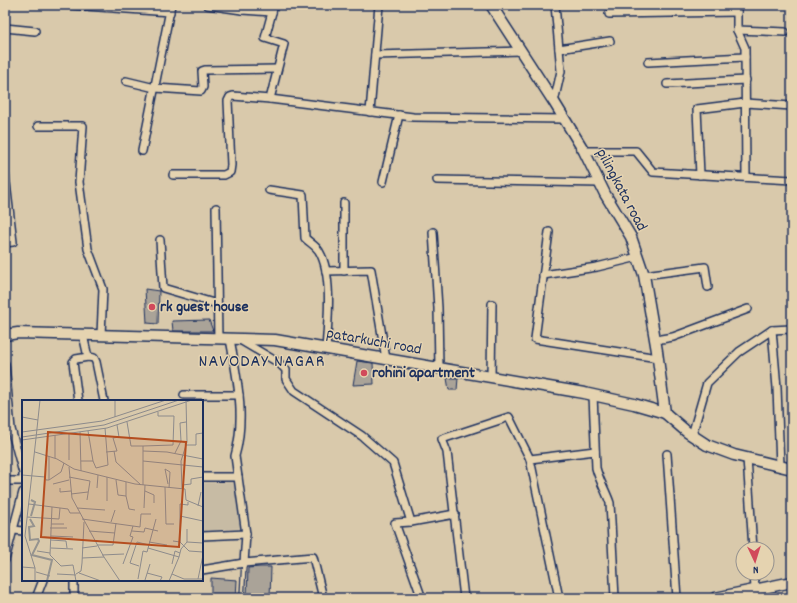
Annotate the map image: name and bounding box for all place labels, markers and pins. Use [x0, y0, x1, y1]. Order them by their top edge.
place label: rk guest house [160, 296, 249, 319]
marker: rk guest house [147, 302, 157, 312]
place label: rohini apartment [372, 362, 475, 385]
marker: rohini apartment [359, 368, 369, 378]

